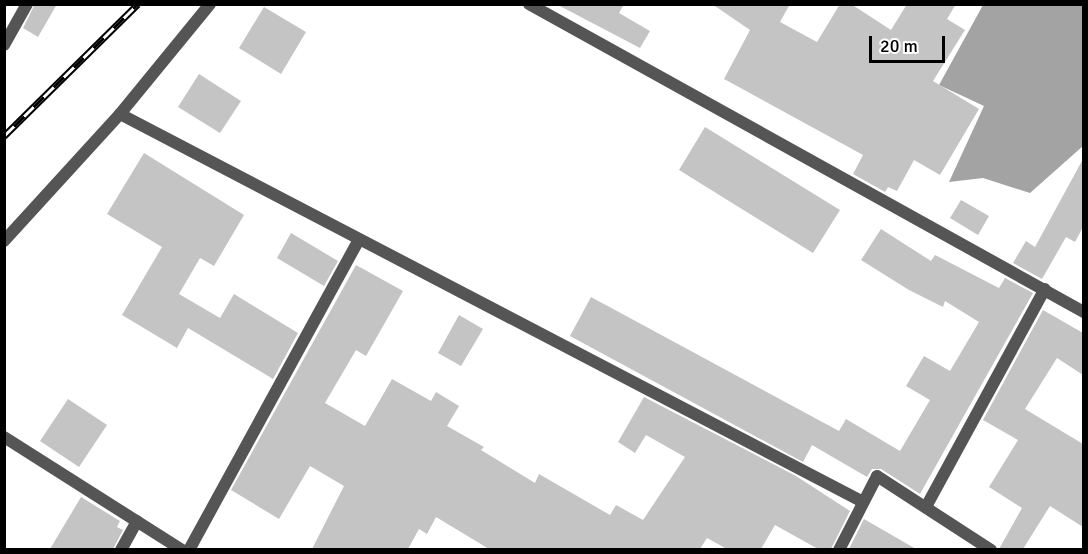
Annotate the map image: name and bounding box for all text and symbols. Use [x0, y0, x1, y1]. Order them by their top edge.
scale bar [872, 24, 948, 62]
text: 20 m [880, 35, 918, 57]

